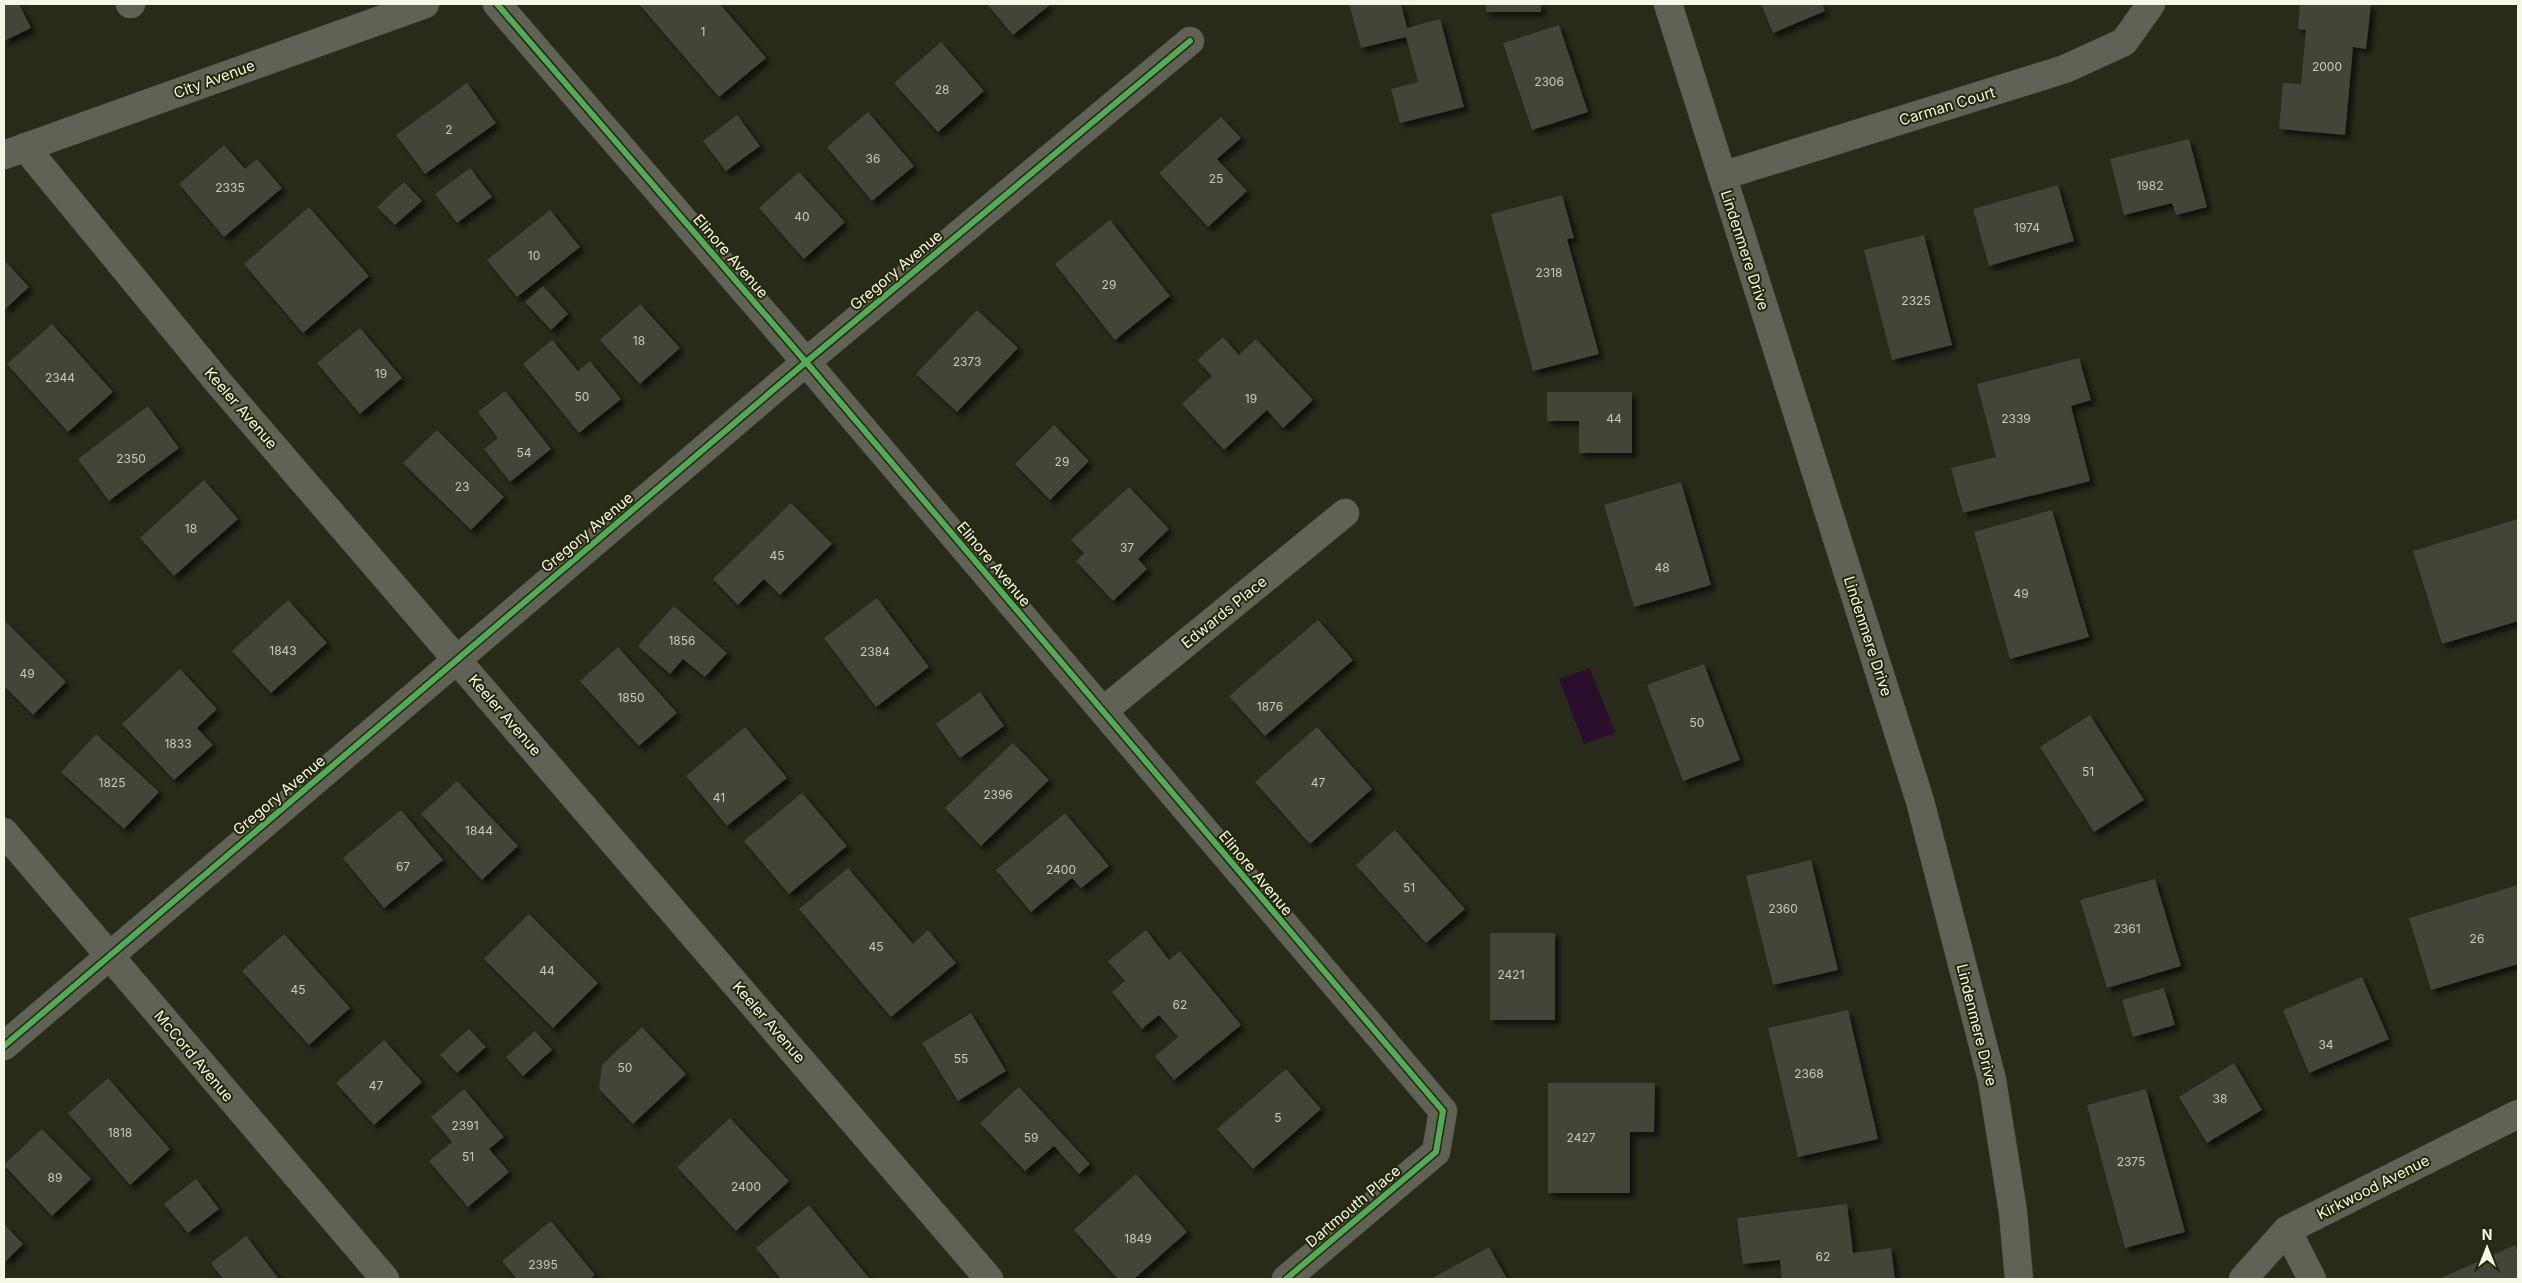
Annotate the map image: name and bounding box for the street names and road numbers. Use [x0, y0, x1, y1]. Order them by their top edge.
street label: City Avenue [171, 56, 257, 102]
street label: Carman Court [1897, 82, 1997, 130]
street label: Lindenmere Drive [1717, 188, 1773, 312]
street label: Elinore Avenue [689, 210, 773, 302]
street label: Gregory Avenue [846, 226, 946, 314]
street label: Keeler Avenue [200, 363, 282, 453]
street label: Gregory Avenue [537, 488, 637, 576]
street label: Elinore Avenue [953, 518, 1035, 610]
street label: Edwards Place [1177, 572, 1271, 652]
street label: Lindenmere Drive [1840, 574, 1896, 698]
street label: Keeler Avenue [464, 670, 546, 760]
street label: Gregory Avenue [229, 751, 329, 839]
street label: Elinore Avenue [1215, 827, 1297, 919]
street label: Lindenmere Drive [1953, 962, 2001, 1088]
street label: Keeler Avenue [728, 977, 810, 1067]
street label: McCord Avenue [150, 1006, 238, 1106]
street label: Kirkwood Avenue [2313, 1150, 2433, 1224]
street label: Dartmouth Place [1302, 1161, 1404, 1251]

